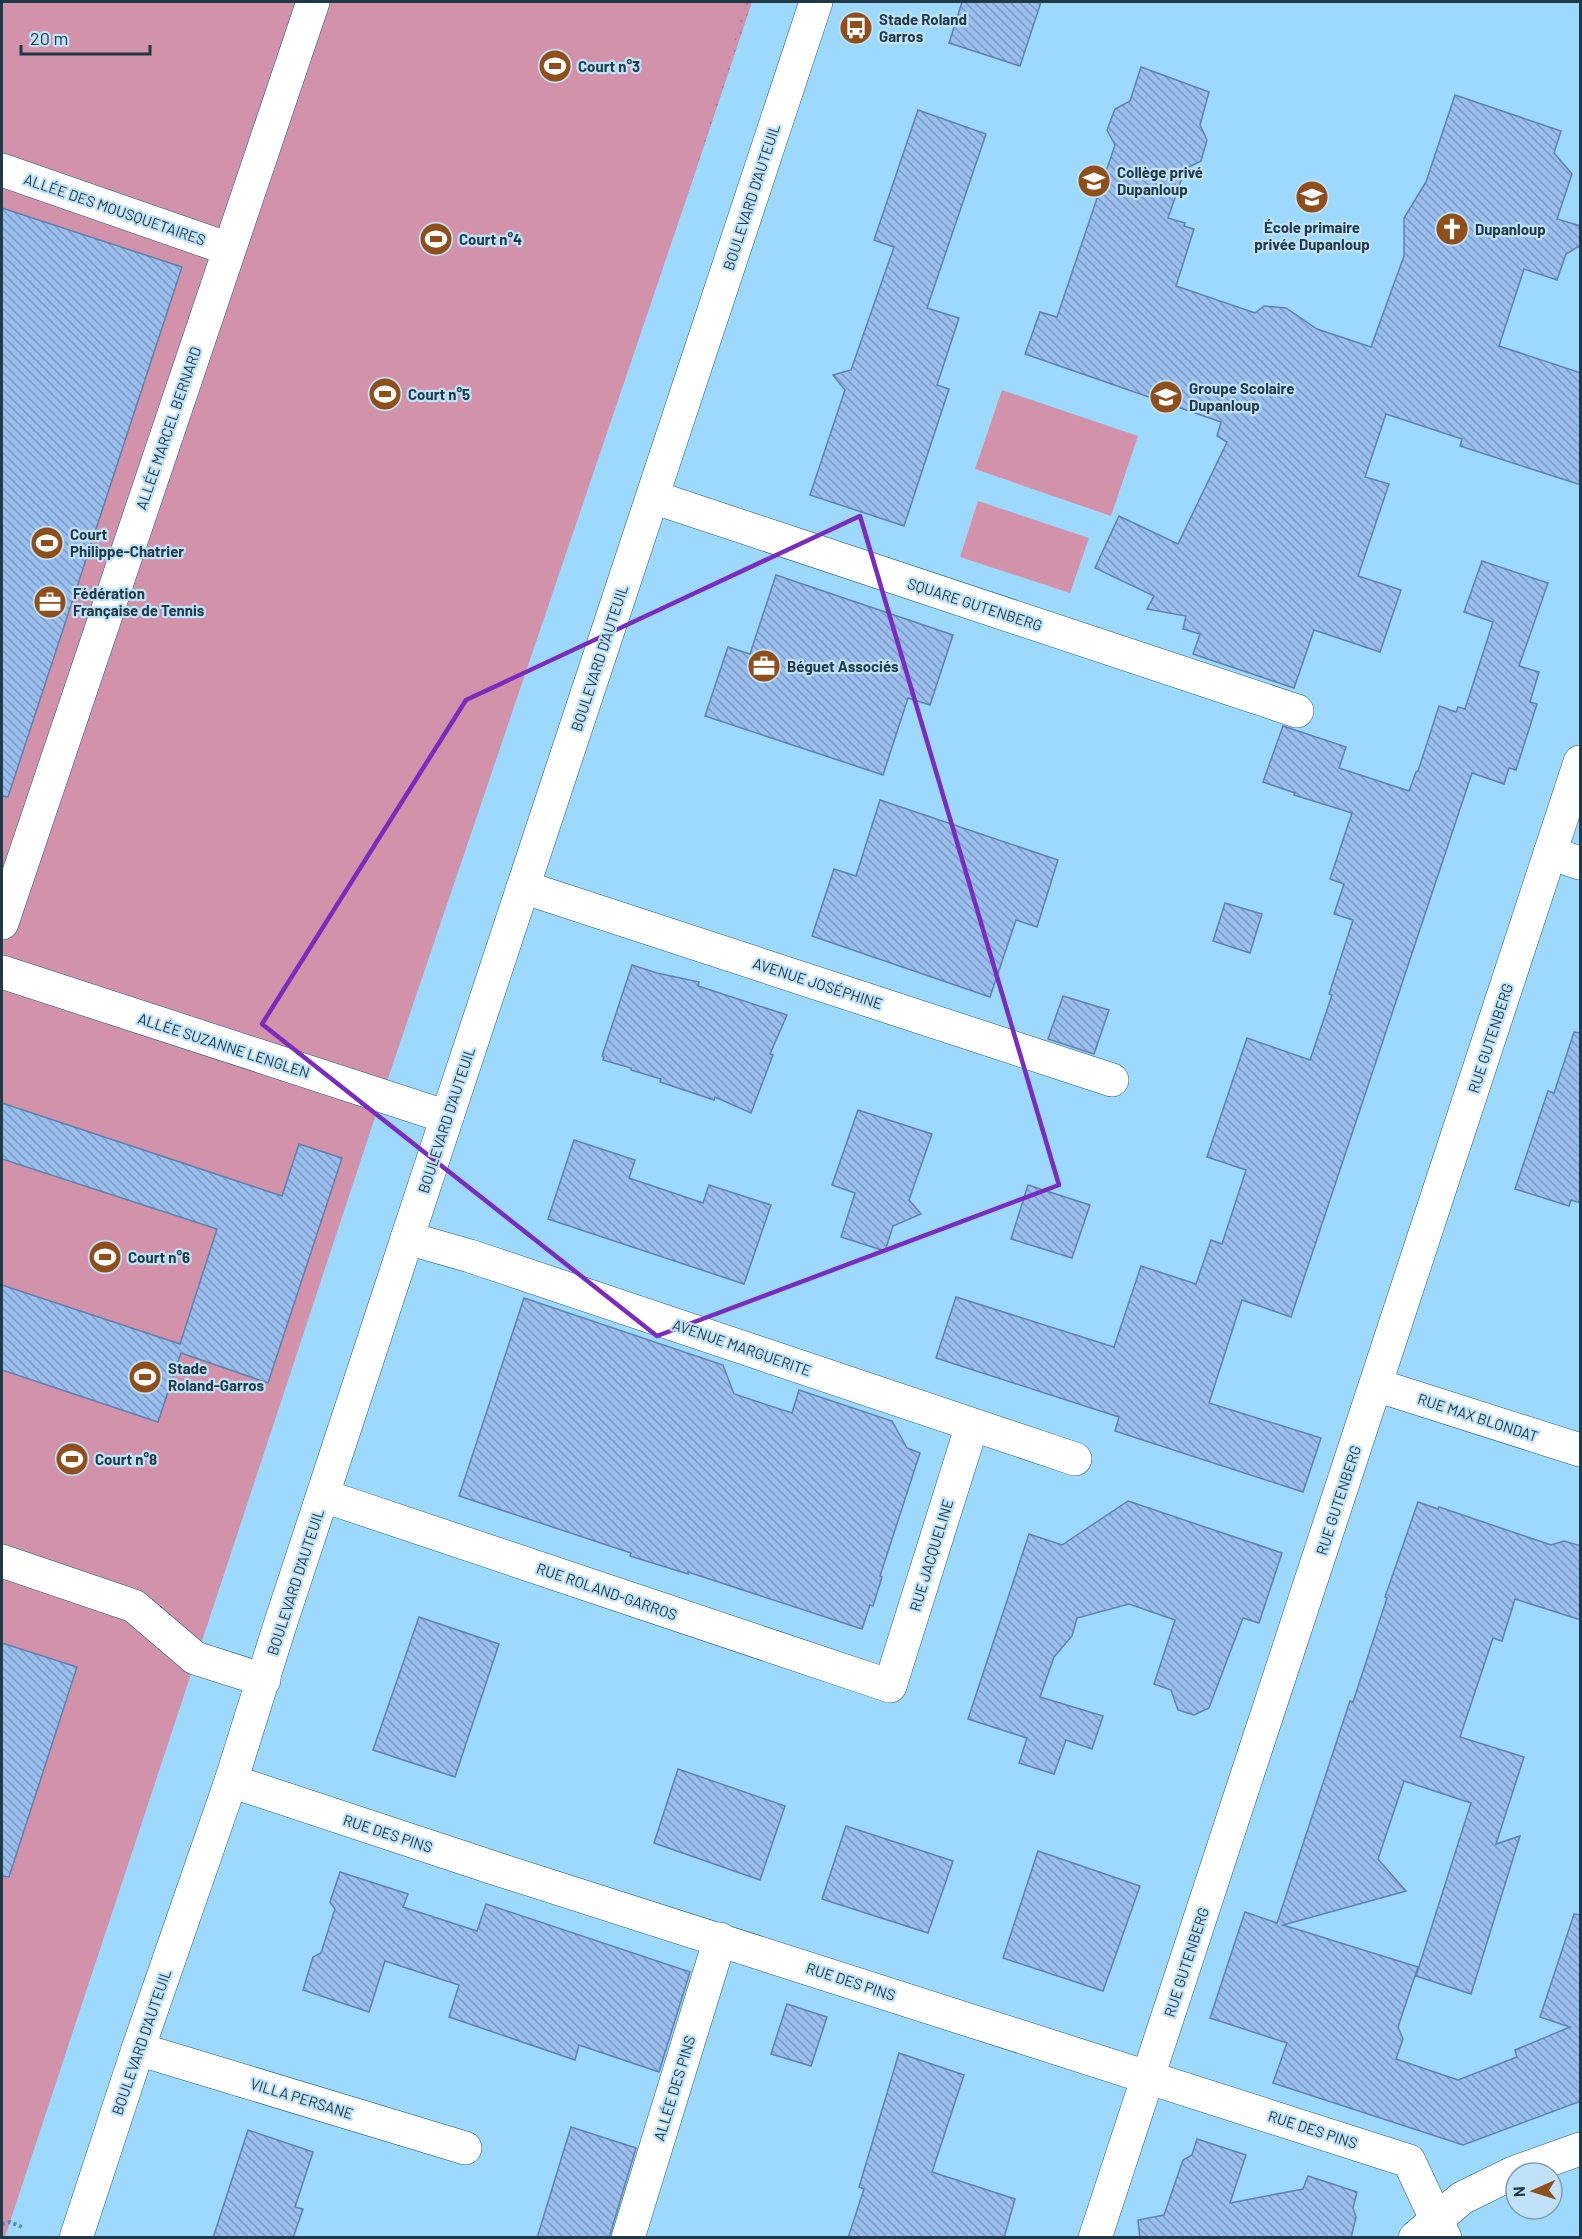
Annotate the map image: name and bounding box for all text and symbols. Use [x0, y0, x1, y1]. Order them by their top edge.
bus stop icon: Stade Roland Garros [838, 10, 874, 46]
place label: Stade Roland Garros [879, 10, 967, 45]
scale bar [21, 18, 150, 56]
text: 20 m [30, 27, 68, 49]
sports icon: Court n°3 [537, 48, 573, 84]
place label: Court n°3 [578, 57, 640, 75]
street label: BOULEVARD D'AUTEUIL [719, 121, 783, 273]
school or university icon: Collège privé Dupanloup [1076, 163, 1112, 199]
place label: Collège privé Dupanloup [1117, 163, 1203, 198]
street label: ALLÉE DES MOUSQUETAIRES [22, 169, 208, 249]
school or university icon: École primaire privée Dupanloup [1294, 179, 1330, 215]
church icon: Dupanloup [1434, 211, 1470, 247]
place label: École primaire privée Dupanloup [1254, 218, 1370, 253]
place label: Dupanloup [1475, 220, 1546, 238]
sports icon: Court n°4 [418, 221, 454, 257]
place label: Court n°4 [459, 230, 522, 248]
street label: ALLÉE MARCEL BERNARD [132, 344, 204, 512]
sports icon: Court n°5 [367, 376, 403, 412]
school or university icon: Groupe Scolaire Dupanloup [1148, 379, 1184, 415]
place label: Groupe Scolaire Dupanloup [1189, 379, 1294, 414]
place label: Court n°5 [408, 385, 470, 403]
sports icon: Court Philippe-Chatrier [29, 525, 65, 561]
place label: Court Philippe-Chatrier [70, 525, 184, 560]
street label: SQUARE GUTENBERG [905, 574, 1045, 634]
street label: BOULEVARD D'AUTEUIL [567, 582, 631, 734]
office icon: Fédération Française de Tennis [32, 584, 68, 620]
place label: Fédération Française de Tennis [73, 584, 205, 619]
office icon: Béguet Associés [746, 648, 782, 684]
place label: Béguet Associés [787, 657, 899, 675]
street label: AVENUE JOSÉPHINE [751, 954, 885, 1012]
street label: RUE GUTENBERG [1464, 981, 1516, 1095]
street label: ALLÉE SUZANNE LENGLEN [136, 1009, 312, 1081]
street label: BOULEVARD D'AUTEUIL [414, 1044, 478, 1196]
sports icon: Court n°6 [87, 1239, 123, 1275]
place label: Court n°6 [128, 1248, 190, 1266]
street label: AVENUE MARGUERITE [670, 1315, 814, 1379]
sports icon: Stade Roland-Garros [127, 1359, 163, 1395]
place label: Stade Roland-Garros [168, 1359, 265, 1394]
street label: RUE MAX BLONDAT [1416, 1389, 1540, 1445]
sports icon: Court n°8 [54, 1441, 90, 1477]
street label: RUE GUTENBERG [1312, 1443, 1364, 1557]
place label: Court n°8 [95, 1450, 157, 1468]
street label: RUE JACQUELINE [905, 1497, 957, 1613]
street label: BOULEVARD D'AUTEUIL [263, 1506, 327, 1658]
street label: RUE ROLAND-GARROS [534, 1558, 680, 1624]
street label: RUE DES PINS [341, 1810, 435, 1856]
street label: RUE GUTENBERG [1160, 1905, 1212, 2019]
street label: RUE DES PINS [804, 1958, 898, 2004]
street label: BOULEVARD D'AUTEUIL [108, 1967, 174, 2117]
street label: ALLÉE DES PINS [649, 2033, 699, 2143]
street label: VILLA PERSANE [248, 2074, 356, 2122]
street label: RUE DES PINS [1266, 2106, 1360, 2152]
north arrow [1504, 2161, 1564, 2221]
text: N [1509, 2186, 1528, 2198]

